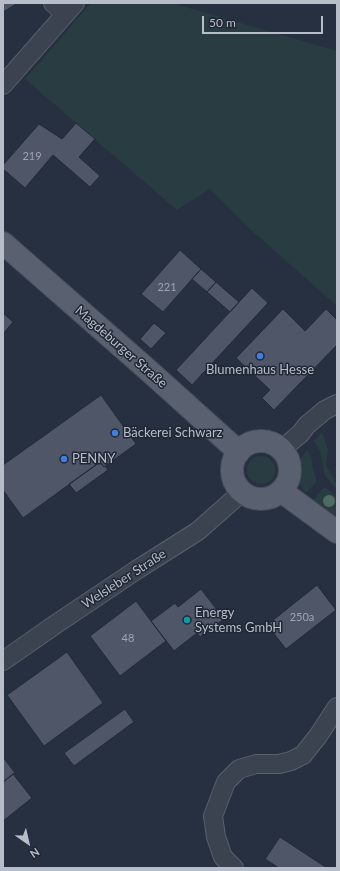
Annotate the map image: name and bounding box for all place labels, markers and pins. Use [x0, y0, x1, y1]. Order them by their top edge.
marker: Blumenhaus Hesse [255, 351, 265, 361]
place label: Blumenhaus Hesse [206, 362, 314, 378]
place label: Bäckerei Schwarz [123, 425, 222, 441]
marker: Bäckerei Schwarz [110, 428, 120, 438]
place label: PENNY [72, 451, 115, 467]
marker: PENNY [59, 454, 69, 464]
place label: Energy Systems GmbH [195, 605, 282, 636]
marker: Energy Systems GmbH [182, 615, 192, 625]

